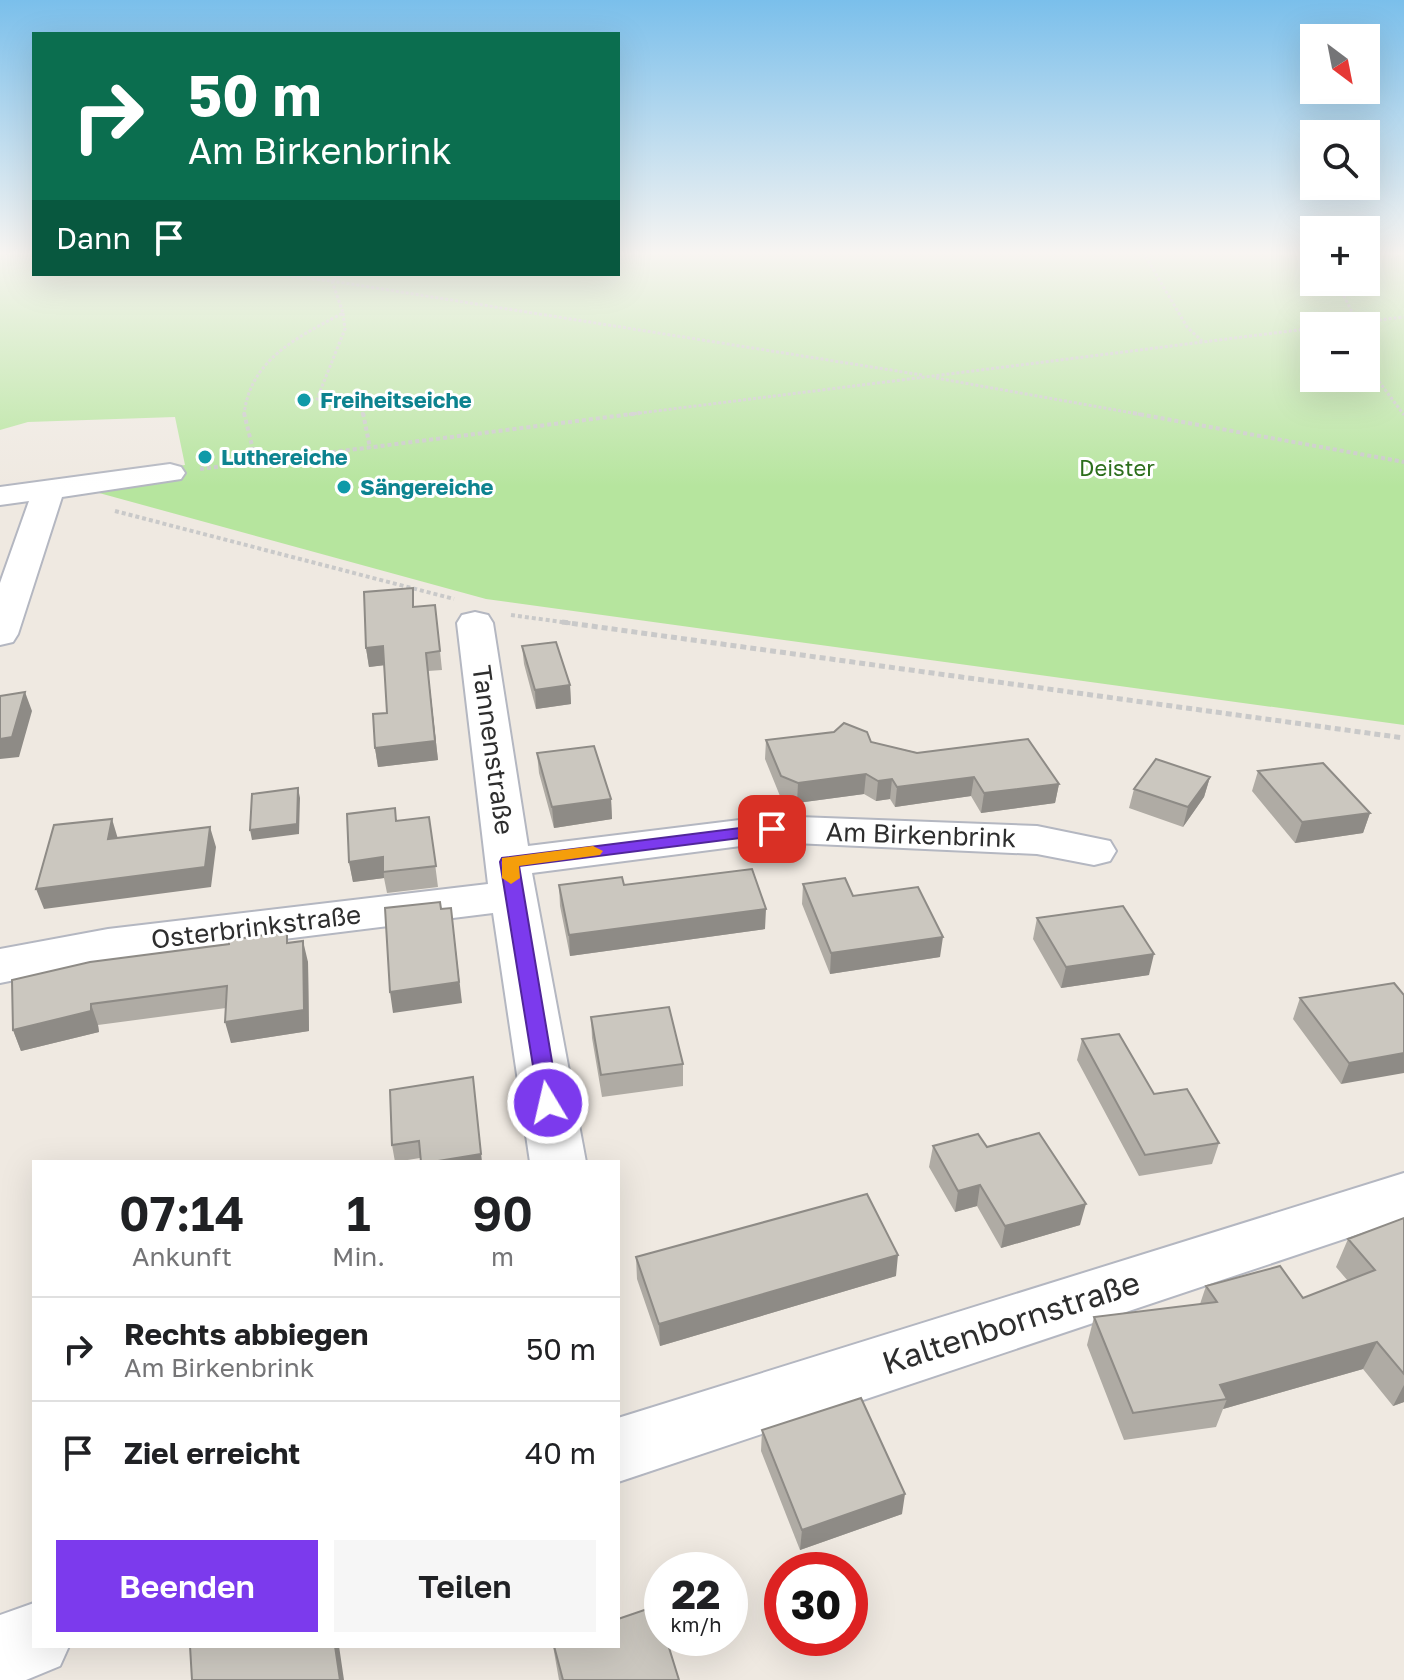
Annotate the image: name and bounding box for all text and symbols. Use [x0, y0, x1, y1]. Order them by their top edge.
north arrow [1300, 24, 1380, 104]
map controls [1300, 24, 1380, 392]
text: 50 m [188, 61, 322, 128]
icon: right [56, 64, 160, 168]
button: search [1300, 120, 1380, 200]
text: Am Birkenbrink [188, 129, 452, 172]
icon: arrive [147, 216, 191, 260]
button: + [1300, 216, 1380, 296]
text: Dann [56, 220, 131, 256]
button: − [1300, 312, 1380, 392]
place label: Freiheitseiche [320, 386, 472, 413]
marker: Freiheitseiche [295, 391, 313, 409]
place label: Luthereiche [221, 443, 348, 470]
marker: Luthereiche [196, 448, 214, 466]
park label: Deister [1079, 454, 1155, 481]
place label: Sängereiche [360, 473, 494, 500]
marker: Sängereiche [335, 478, 353, 496]
street label: Tannenstraße [466, 663, 521, 836]
pin [738, 795, 806, 863]
icon: arrive [750, 807, 794, 851]
street label: Am Birkenbrink [825, 816, 1017, 853]
street label: Osterbrinkstraße [149, 898, 363, 955]
position arrow [506, 1061, 590, 1145]
text: 07:14 [119, 1184, 245, 1242]
text: 1 [346, 1184, 371, 1242]
text: 90 [472, 1184, 533, 1242]
text: Ankunft [132, 1241, 232, 1272]
text: Min. [332, 1241, 385, 1272]
text: m [491, 1241, 514, 1272]
street label: Kaltenbornstraße [877, 1262, 1144, 1382]
text: Rechts abbiegen [124, 1316, 368, 1352]
icon: right [56, 1327, 100, 1371]
text: 50 m [526, 1331, 596, 1367]
text: Am Birkenbrink [124, 1352, 314, 1383]
icon: arrive [56, 1431, 100, 1475]
text: Ziel erreicht [124, 1435, 300, 1471]
text: 40 m [525, 1435, 596, 1471]
button: Beenden [56, 1540, 318, 1632]
button: Teilen [334, 1540, 596, 1632]
speed limit sign: 30 [764, 1552, 868, 1656]
text: 22 [672, 1570, 720, 1618]
text: km/h [671, 1612, 721, 1636]

